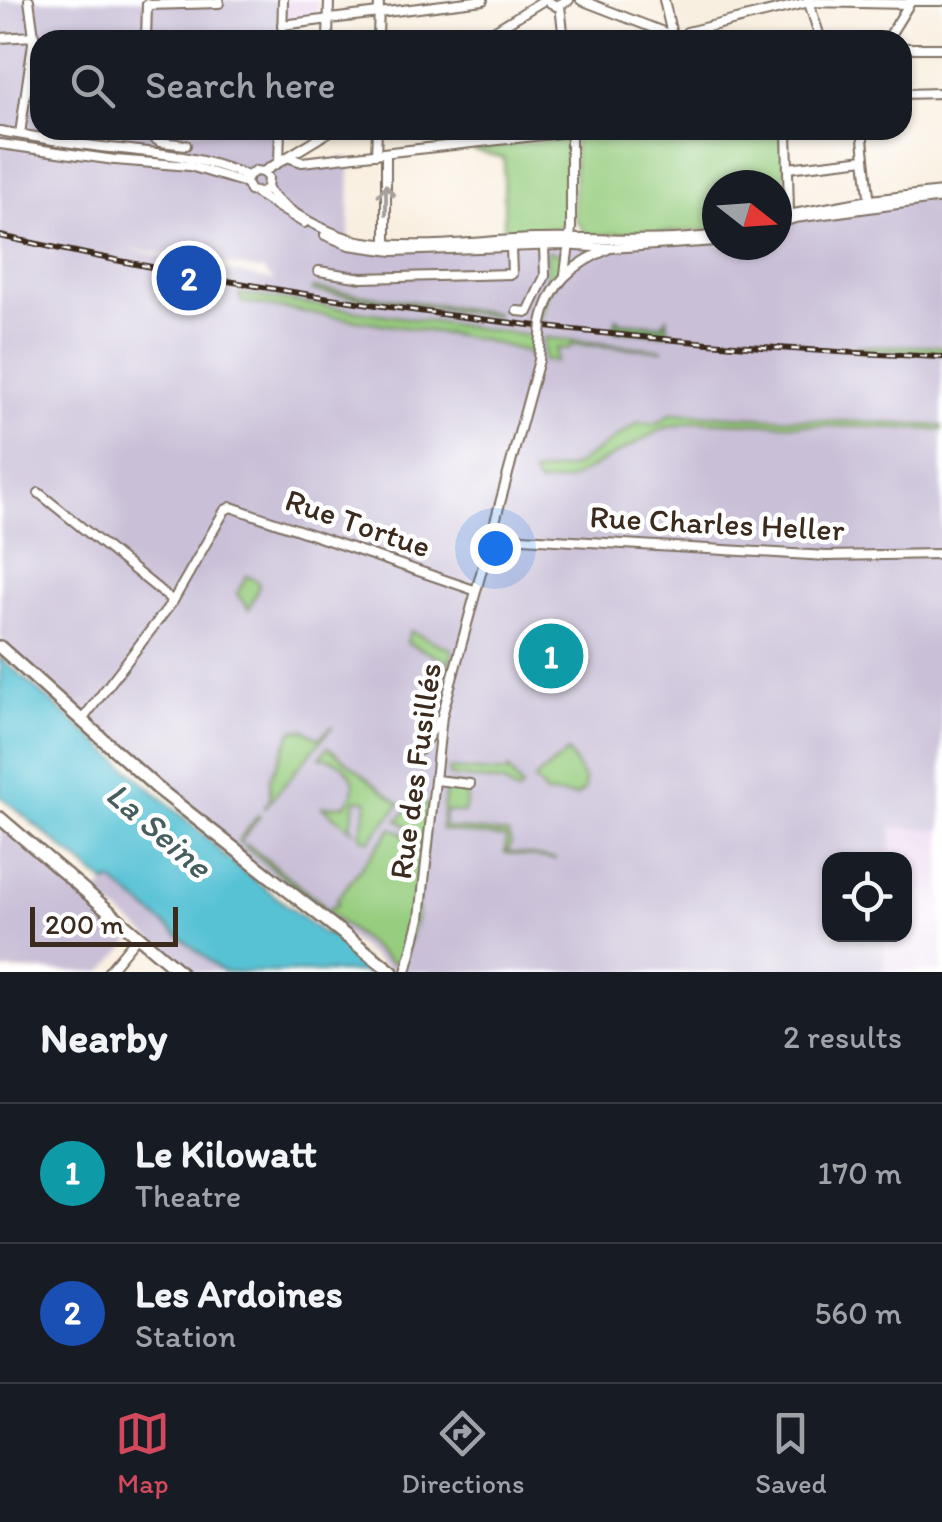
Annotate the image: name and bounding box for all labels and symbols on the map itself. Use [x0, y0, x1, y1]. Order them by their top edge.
north arrow [702, 170, 792, 260]
one-way arrow [376, 183, 396, 216]
pin: 2 [156, 240, 222, 316]
street label: Rue Tortue [280, 480, 436, 566]
street label: Rue Charles Heller [589, 497, 846, 549]
your location [470, 523, 521, 574]
pin: 1 [518, 618, 584, 694]
street label: Rue des Fusillés [381, 660, 449, 882]
water label: La Seine [98, 773, 222, 889]
scale bar [30, 902, 178, 946]

